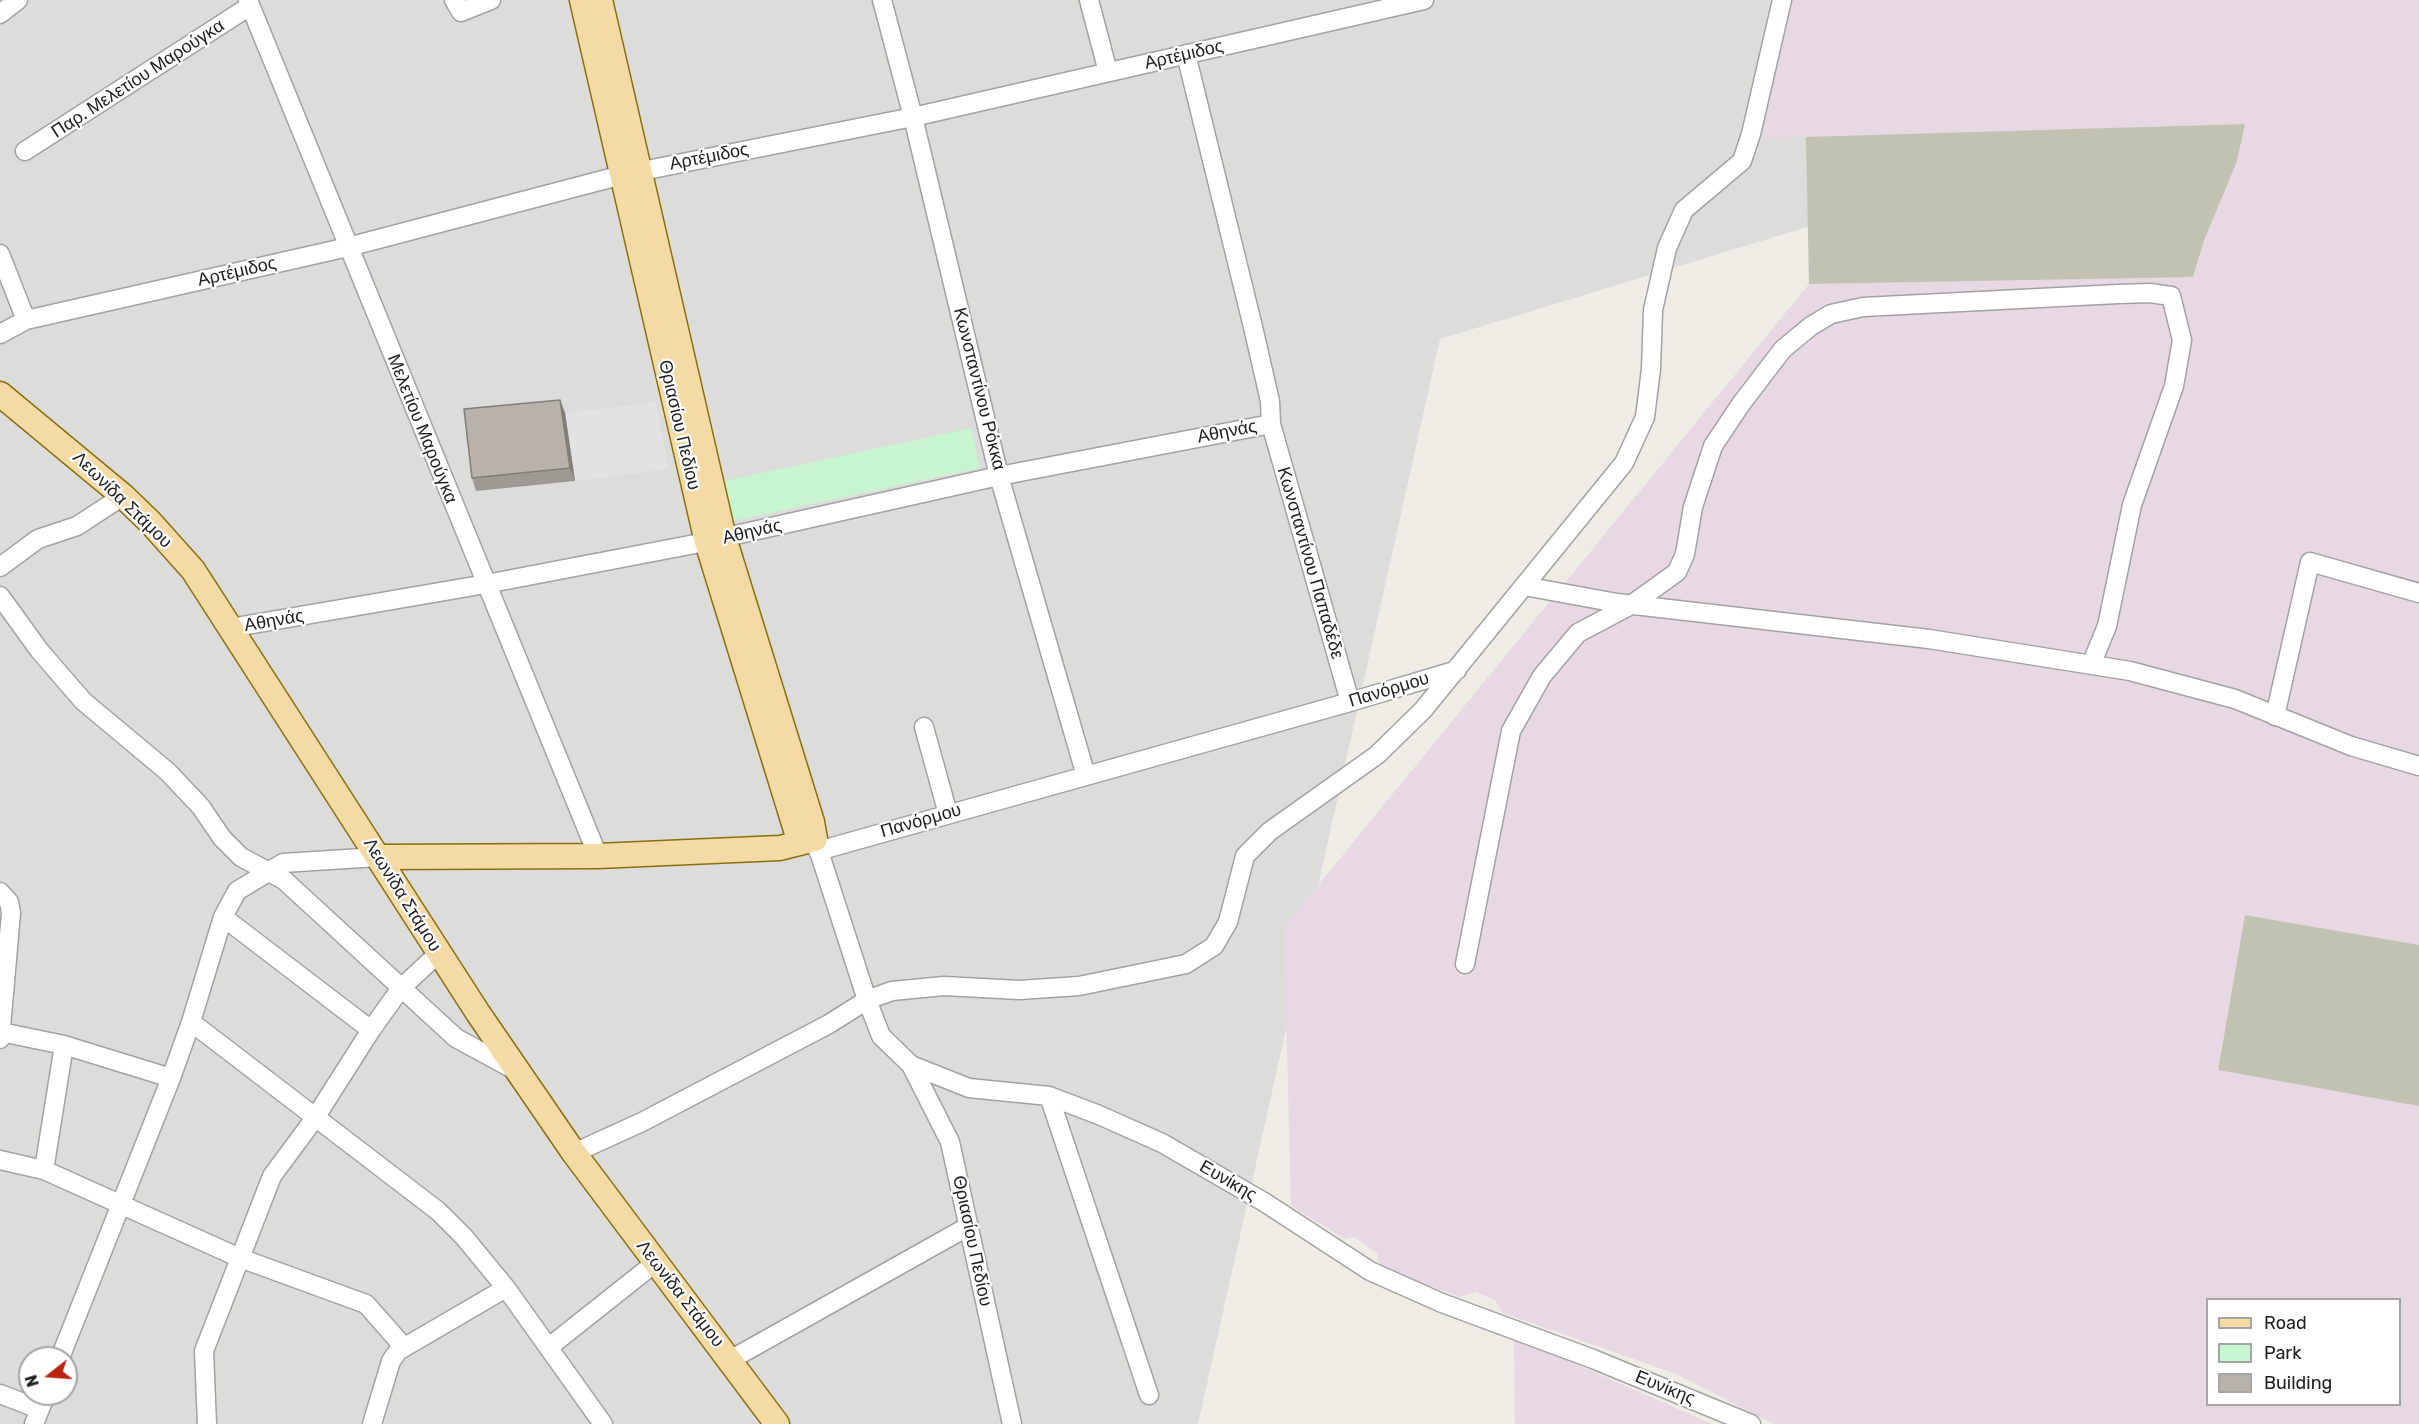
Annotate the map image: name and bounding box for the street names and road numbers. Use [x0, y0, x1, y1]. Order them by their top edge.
street label: Παρ. Μελετίου Μαρούγκα [48, 15, 228, 143]
street label: Αρτέμιδος [1142, 35, 1226, 75]
street label: Αρτέμιδος [668, 139, 750, 175]
street label: Αρτέμιδος [195, 252, 279, 292]
street label: Κωνσταντίνου Ρόκκα [948, 305, 1010, 473]
street label: Μελετίου Μαρούγκα [382, 351, 462, 507]
street label: Θριασίου Πεδίου [654, 358, 704, 492]
street label: Αθηνάς [1195, 416, 1259, 448]
street label: Λεωνίδα Στάμου [68, 447, 176, 553]
street label: Κωνσταντίνου Παπαδέδε [1272, 465, 1348, 661]
street label: Αθηνάς [720, 515, 784, 549]
street label: Αθηνάς [243, 605, 305, 637]
street label: Πανόρμου [1346, 668, 1432, 712]
street label: Πανόρμου [878, 799, 964, 843]
street label: Λεωνίδα Στάμου [358, 834, 446, 956]
street label: Ευνίκης [1196, 1156, 1260, 1206]
street label: Θριασίου Πεδίου [948, 1174, 996, 1308]
street label: Λεωνίδα Στάμου [632, 1236, 728, 1352]
street label: Ευνίκης [1632, 1366, 1698, 1410]

